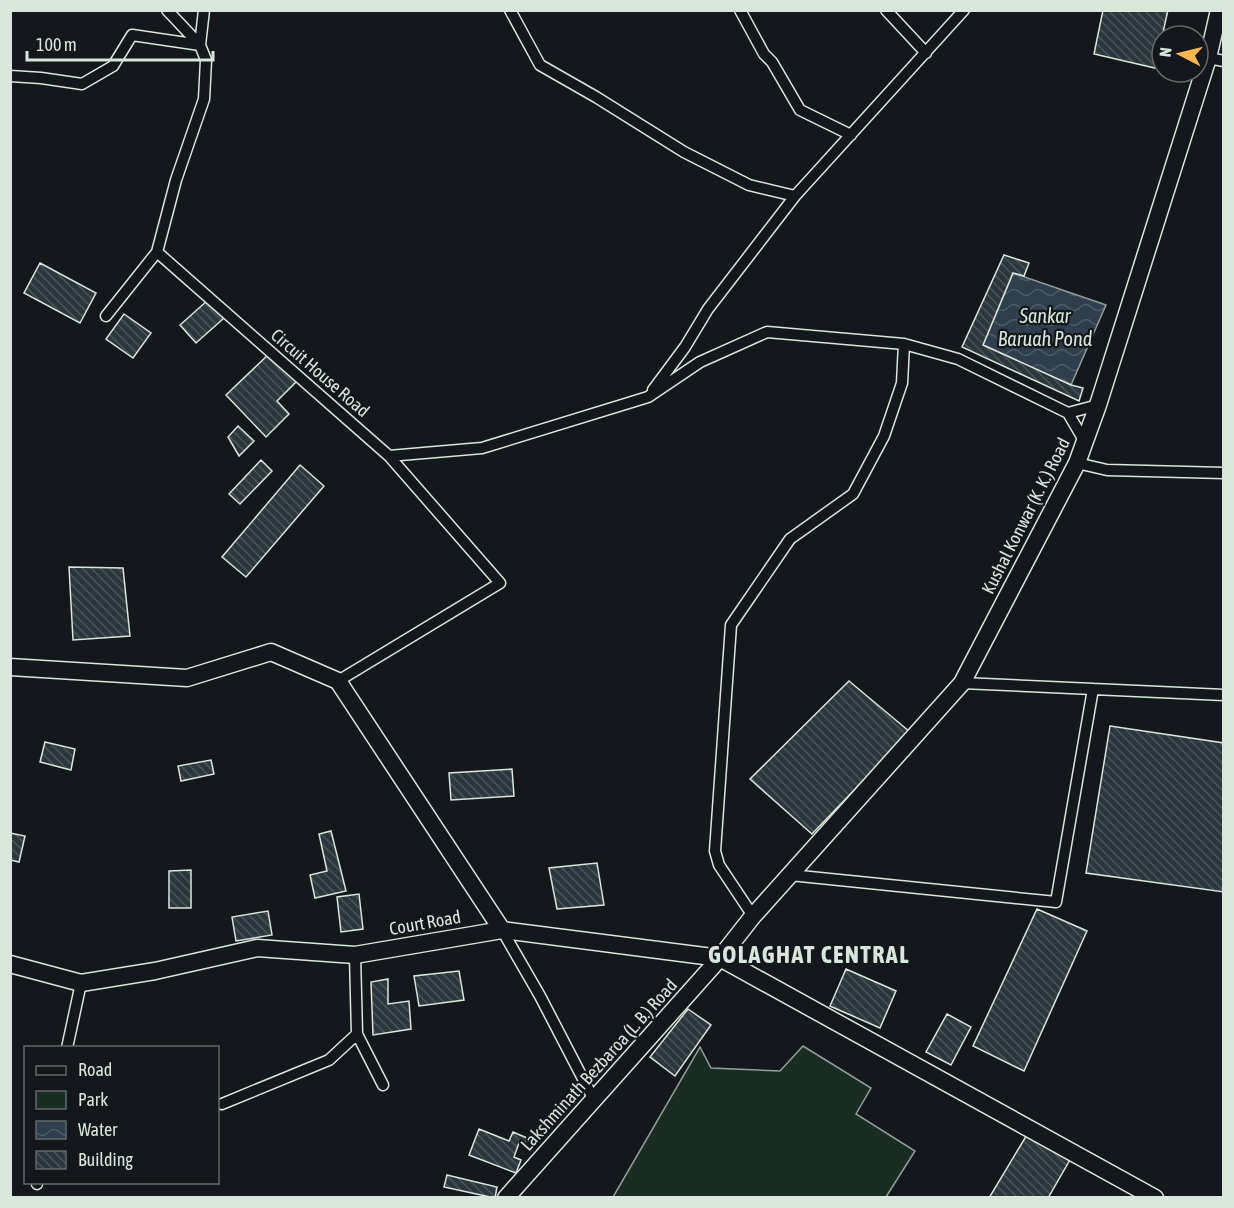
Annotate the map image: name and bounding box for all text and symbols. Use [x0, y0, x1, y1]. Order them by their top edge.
scale bar [27, 24, 213, 62]
north arrow [1150, 24, 1210, 84]
text: 100 m [36, 34, 77, 55]
text: N [1156, 46, 1175, 58]
water label: Sankar Baruah Pond [998, 304, 1093, 350]
street label: Circuit House Road [267, 324, 374, 421]
street label: Kushal Konwar (K. K.) Road [977, 434, 1074, 597]
street label: Court Road [387, 906, 462, 939]
district label: GOLAGHAT CENTRAL [708, 941, 910, 968]
street label: Lakshminath Bezbaroa (L. B.) Road [516, 975, 681, 1155]
legend [24, 1046, 219, 1184]
text: Road [78, 1059, 112, 1080]
text: Park [78, 1089, 108, 1110]
text: Water [78, 1119, 118, 1140]
text: Building [78, 1149, 133, 1170]

